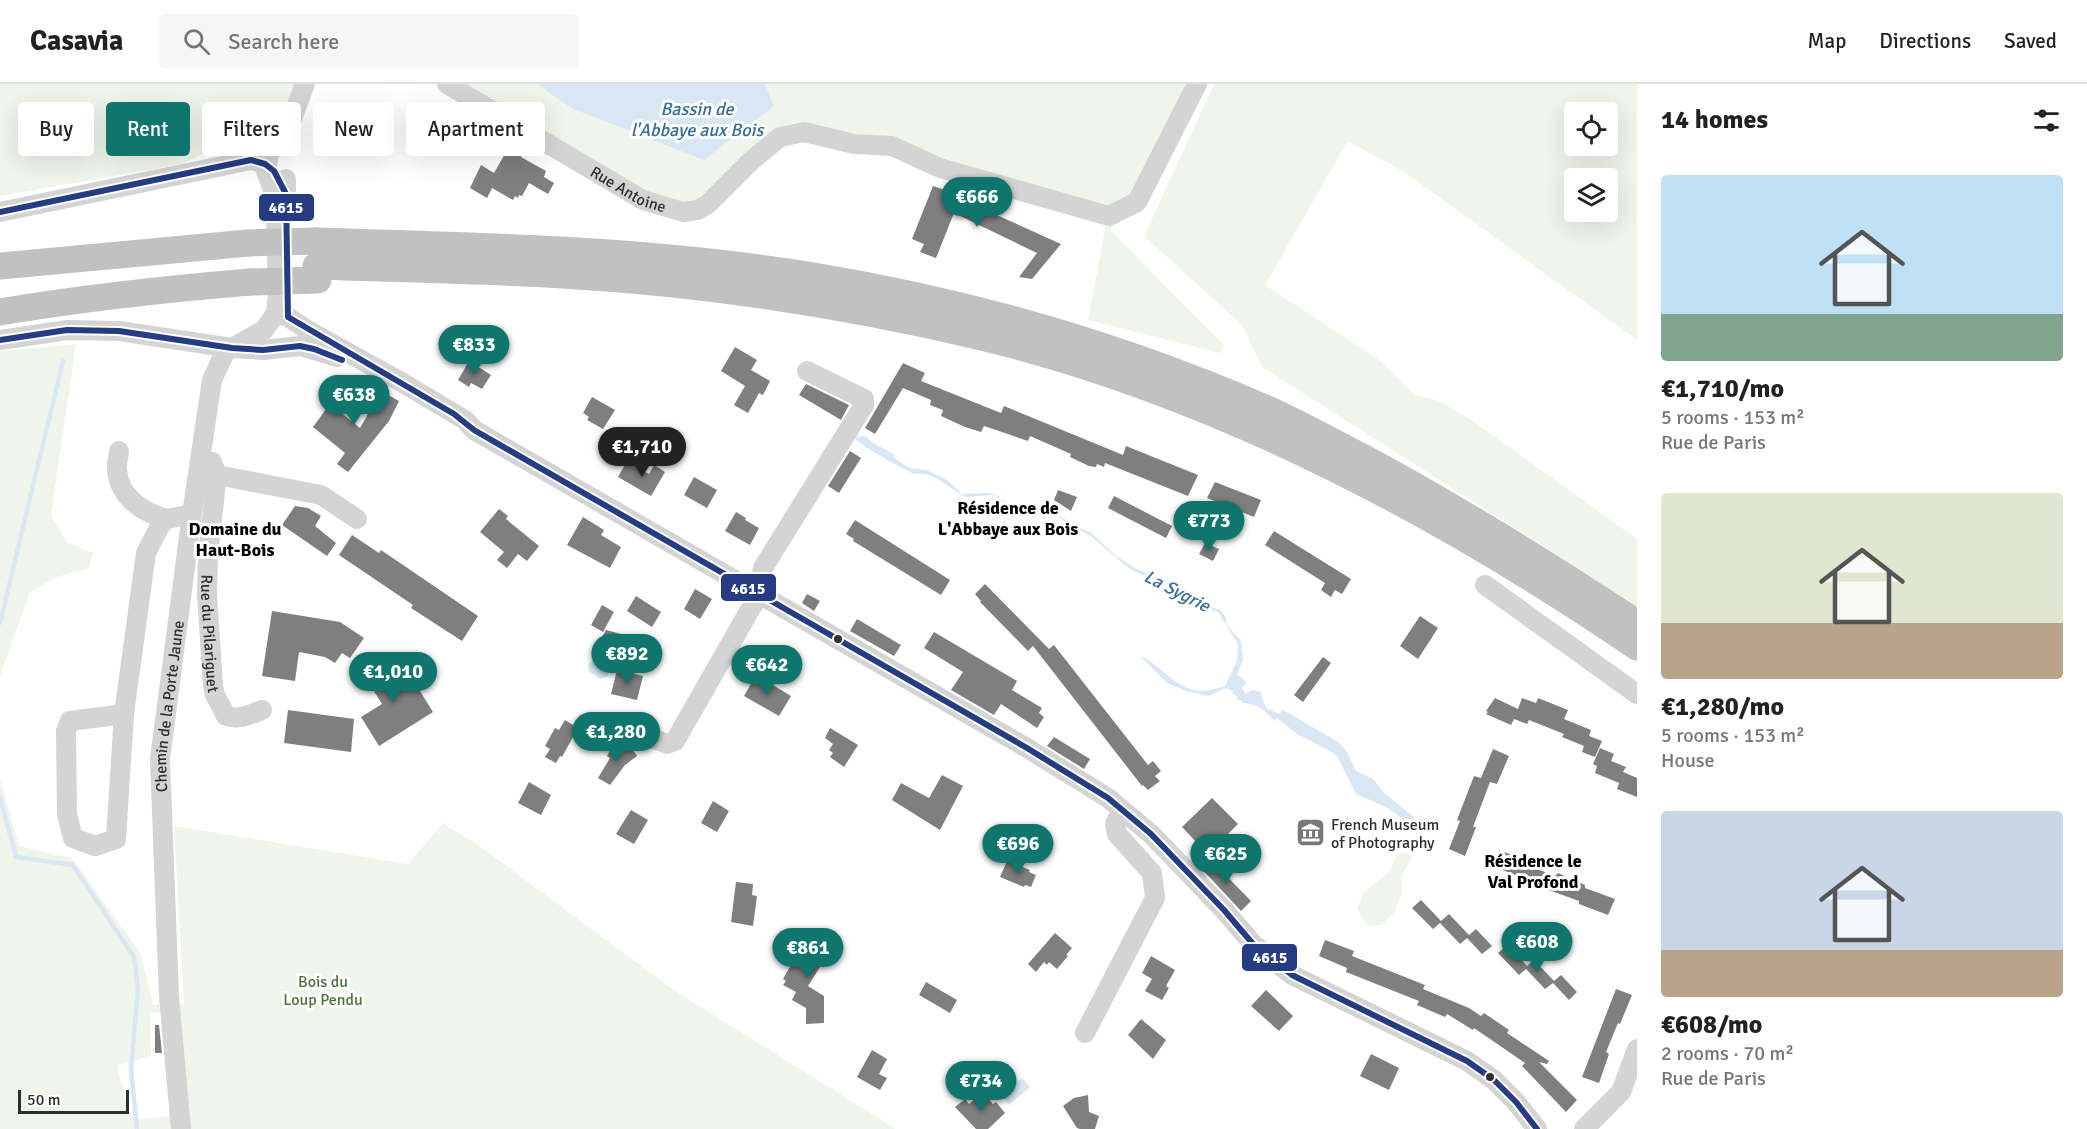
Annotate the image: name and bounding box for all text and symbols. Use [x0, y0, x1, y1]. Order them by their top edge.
search box [159, 14, 579, 68]
text: Casavia [30, 24, 123, 58]
icon: search [180, 25, 213, 58]
text: Search here [228, 28, 339, 55]
text: Map [1808, 28, 1846, 54]
text: Directions [1879, 28, 1971, 54]
text: Saved [2004, 28, 2057, 54]
water label: Bassin de l'Abbaye aux Bois [631, 98, 765, 141]
chip: Buy [18, 102, 94, 156]
chip: Rent [106, 102, 190, 156]
chip: Filters [202, 102, 301, 156]
chip: New [313, 102, 394, 156]
chip: Apartment [406, 102, 545, 156]
map controls [1564, 102, 1618, 222]
button: locate [1564, 102, 1618, 156]
text: 14 homes [1661, 104, 1768, 136]
icon: filters [2030, 104, 2063, 137]
street label: Rue Antoine [586, 162, 668, 217]
button: layers [1564, 168, 1618, 222]
pin: €666 [941, 177, 1013, 228]
text: €666 [955, 184, 999, 209]
line badge: 4615 [258, 193, 315, 222]
text: 4615 [269, 198, 303, 218]
icon: home [1808, 214, 1916, 322]
pin: €833 [438, 325, 510, 376]
text: €833 [452, 332, 496, 357]
text: €1,710/mo [1661, 373, 1784, 405]
pin: €638 [318, 375, 390, 426]
text: €638 [332, 382, 376, 407]
text: 5 rooms · 153 m² [1661, 405, 1805, 430]
pin: €1,710 [593, 427, 691, 478]
text: Rue de Paris [1661, 430, 1766, 455]
text: €1,710 [612, 434, 672, 459]
district label: Résidence de L'Abbaye aux Bois [938, 497, 1078, 540]
pin: €773 [1173, 501, 1245, 552]
text: €773 [1187, 508, 1231, 533]
district label: Domaine du Haut-Bois [189, 518, 282, 561]
icon: home [1808, 532, 1916, 640]
water label: La Sygrie [1141, 565, 1214, 617]
line badge: 4615 [720, 573, 777, 602]
street label: Rue du Pilariguet [196, 574, 223, 695]
text: 4615 [731, 579, 765, 599]
street label: Chemin de la Porte Jaune [151, 619, 189, 792]
unlabelled marker [832, 633, 844, 645]
pin: €892 [591, 634, 663, 685]
text: €892 [605, 641, 649, 666]
pin: €642 [731, 645, 803, 696]
pin: €1,010 [344, 652, 442, 703]
text: €642 [745, 652, 789, 677]
text: €1,010 [363, 659, 423, 684]
text: €1,280/mo [1661, 691, 1784, 723]
pin: €1,280 [567, 712, 665, 763]
text: €1,280 [586, 719, 646, 744]
text: 5 rooms · 153 m² [1661, 723, 1805, 748]
text: House [1661, 748, 1715, 773]
place label: French Museum of Photography [1331, 815, 1439, 853]
museum icon: French Museum of Photography [1294, 817, 1326, 849]
pin: €696 [982, 824, 1054, 875]
text: €696 [996, 831, 1040, 856]
pin: €625 [1190, 834, 1262, 885]
text: €625 [1204, 841, 1248, 866]
district label: Résidence le Val Profond [1484, 850, 1582, 893]
icon: home [1808, 850, 1916, 958]
pin: €608 [1501, 922, 1573, 973]
pin: €861 [772, 928, 844, 979]
text: €608 [1515, 929, 1559, 954]
text: €861 [786, 935, 830, 960]
line badge: 4615 [1241, 943, 1298, 972]
text: 4615 [1253, 948, 1287, 968]
park label: Bois du Loup Pendu [283, 972, 363, 1010]
text: €608/mo [1661, 1009, 1762, 1041]
text: 2 rooms · 70 m² [1661, 1041, 1794, 1066]
pin: €734 [945, 1061, 1017, 1112]
text: Rue de Paris [1661, 1066, 1766, 1091]
text: €734 [959, 1068, 1003, 1093]
unlabelled marker [1484, 1071, 1496, 1083]
scale bar [18, 1087, 129, 1114]
text: 50 m [27, 1090, 61, 1110]

